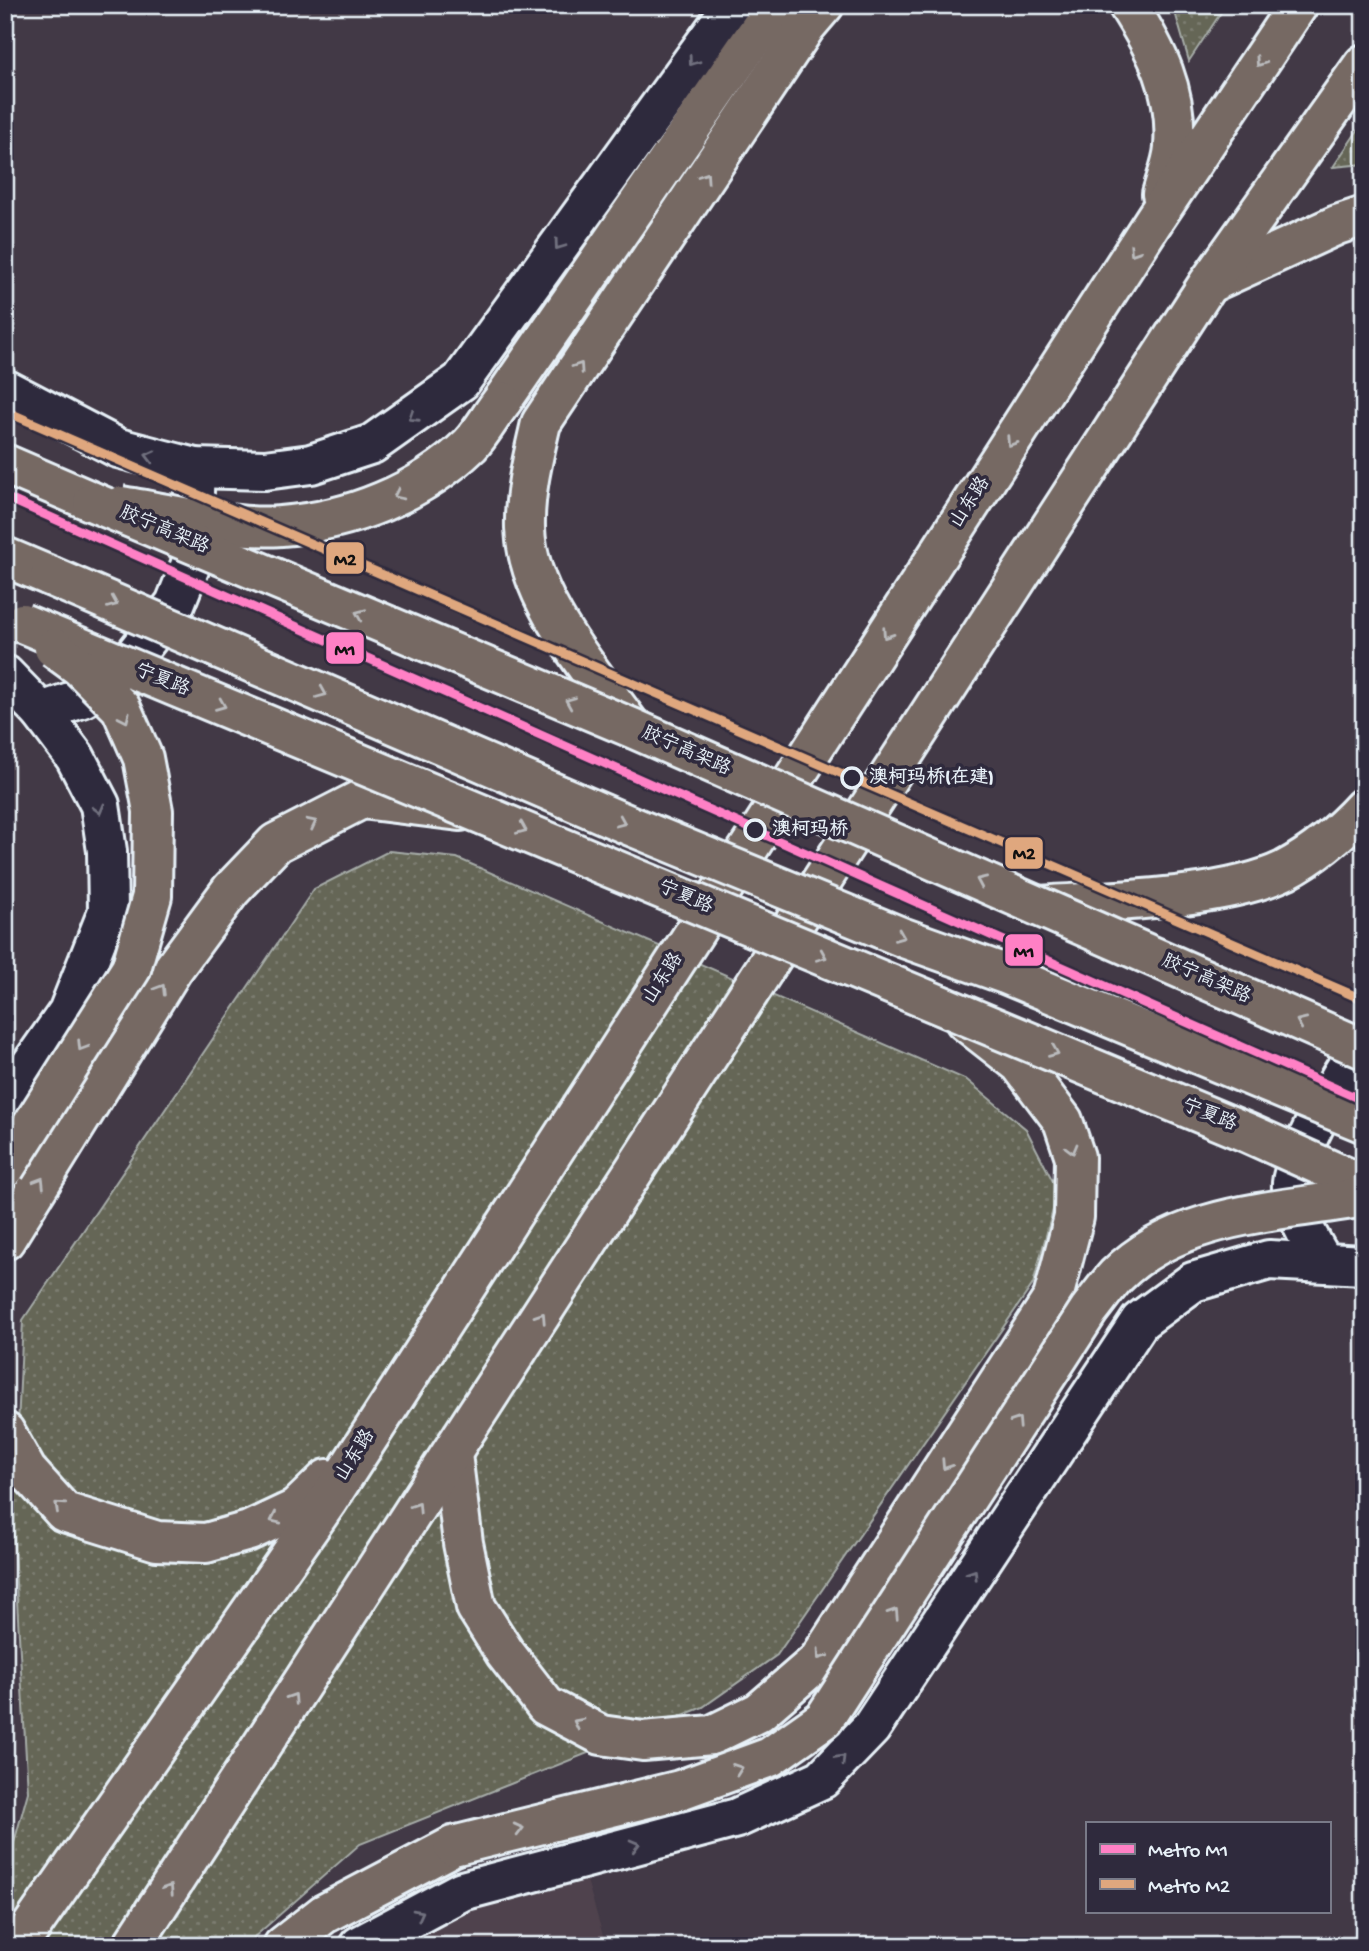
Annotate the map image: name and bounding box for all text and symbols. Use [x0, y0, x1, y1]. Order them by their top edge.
one-way arrow [688, 53, 701, 65]
one-way arrow [1256, 54, 1268, 67]
one-way arrow [697, 172, 709, 185]
one-way arrow [555, 237, 568, 250]
one-way arrow [1129, 244, 1142, 257]
one-way arrow [571, 361, 584, 374]
one-way arrow [408, 409, 421, 422]
one-way arrow [1006, 435, 1019, 448]
one-way arrow [144, 450, 156, 464]
street label: 山东路 [945, 472, 996, 533]
one-way arrow [393, 487, 405, 501]
street label: 胶宁高架路 [116, 501, 213, 560]
line badge: M2 [325, 541, 365, 575]
text: M2 [334, 550, 357, 573]
one-way arrow [106, 595, 118, 609]
one-way arrow [355, 608, 367, 622]
one-way arrow [882, 626, 895, 639]
line badge: M1 [325, 631, 365, 665]
text: M1 [335, 640, 355, 663]
street label: 宁夏路 [131, 659, 193, 702]
one-way arrow [315, 685, 327, 699]
one-way arrow [565, 696, 577, 710]
one-way arrow [213, 697, 226, 711]
one-way arrow [117, 711, 131, 723]
street label: 胶宁高架路 [638, 721, 734, 782]
place label: 澳柯玛桥(在建) [869, 766, 994, 790]
marker: 澳柯玛桥(在建) [841, 767, 863, 789]
one-way arrow [91, 803, 105, 815]
one-way arrow [614, 813, 626, 827]
one-way arrow [305, 818, 317, 832]
place label: 澳柯玛桥 [772, 818, 848, 842]
marker: 澳柯玛桥 [744, 819, 766, 841]
one-way arrow [515, 821, 527, 835]
line badge: M2 [1004, 836, 1044, 870]
text: M2 [1013, 844, 1036, 867]
street label: 宁夏路 [654, 875, 716, 920]
one-way arrow [975, 875, 988, 889]
one-way arrow [893, 927, 905, 941]
line badge: M1 [1004, 933, 1044, 967]
text: M1 [1014, 942, 1034, 965]
one-way arrow [815, 947, 827, 961]
street label: 山东路 [638, 948, 689, 1009]
street label: 胶宁高架路 [1158, 949, 1254, 1010]
one-way arrow [152, 983, 165, 996]
one-way arrow [1296, 1016, 1308, 1030]
one-way arrow [78, 1038, 90, 1051]
one-way arrow [1048, 1044, 1060, 1058]
street label: 宁夏路 [1178, 1094, 1240, 1137]
one-way arrow [1063, 1143, 1078, 1155]
one-way arrow [31, 1176, 44, 1189]
one-way arrow [533, 1311, 546, 1324]
one-way arrow [1009, 1416, 1022, 1429]
street label: 山东路 [330, 1425, 381, 1486]
one-way arrow [941, 1457, 954, 1470]
one-way arrow [54, 1501, 67, 1514]
one-way arrow [409, 1502, 422, 1515]
one-way arrow [270, 1511, 282, 1525]
one-way arrow [965, 1569, 977, 1582]
one-way arrow [885, 1608, 898, 1621]
one-way arrow [817, 1647, 830, 1660]
one-way arrow [285, 1693, 298, 1706]
one-way arrow [573, 1718, 586, 1732]
one-way arrow [833, 1754, 846, 1767]
one-way arrow [731, 1763, 743, 1777]
legend [1086, 1822, 1330, 1912]
one-way arrow [513, 1823, 525, 1838]
one-way arrow [628, 1839, 640, 1853]
text: Metro M1 [1148, 1840, 1228, 1865]
text: Metro M2 [1148, 1876, 1230, 1901]
one-way arrow [161, 1883, 174, 1896]
one-way arrow [412, 1908, 424, 1922]

